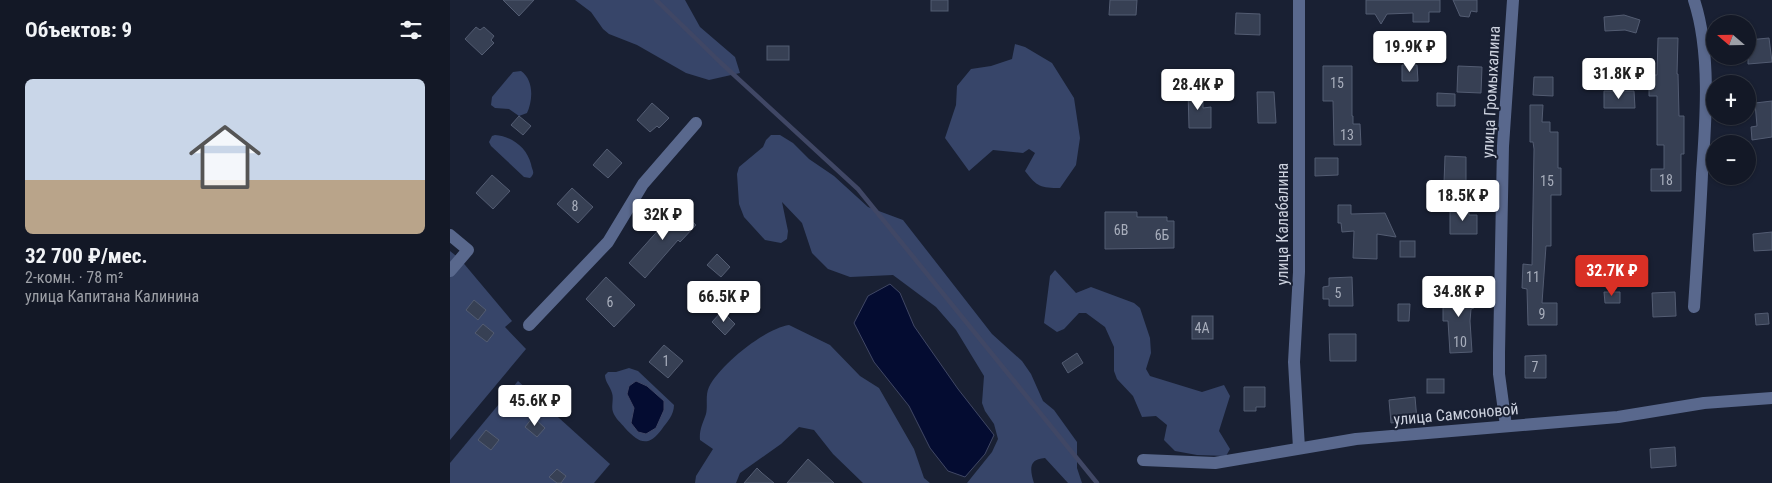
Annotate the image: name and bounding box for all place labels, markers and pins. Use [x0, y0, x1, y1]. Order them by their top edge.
pin: 19.9K ₽ [1364, 30, 1456, 73]
pin: 31.8K ₽ [1573, 58, 1665, 100]
pin: 28.4K ₽ [1152, 68, 1244, 111]
pin: 18.5K ₽ [1417, 180, 1509, 222]
pin: 32K ₽ [628, 198, 698, 241]
pin: 32.7K ₽ [1566, 254, 1658, 297]
pin: 34.8K ₽ [1413, 276, 1505, 318]
pin: 66.5K ₽ [678, 280, 770, 323]
pin: 45.6K ₽ [489, 384, 581, 427]

